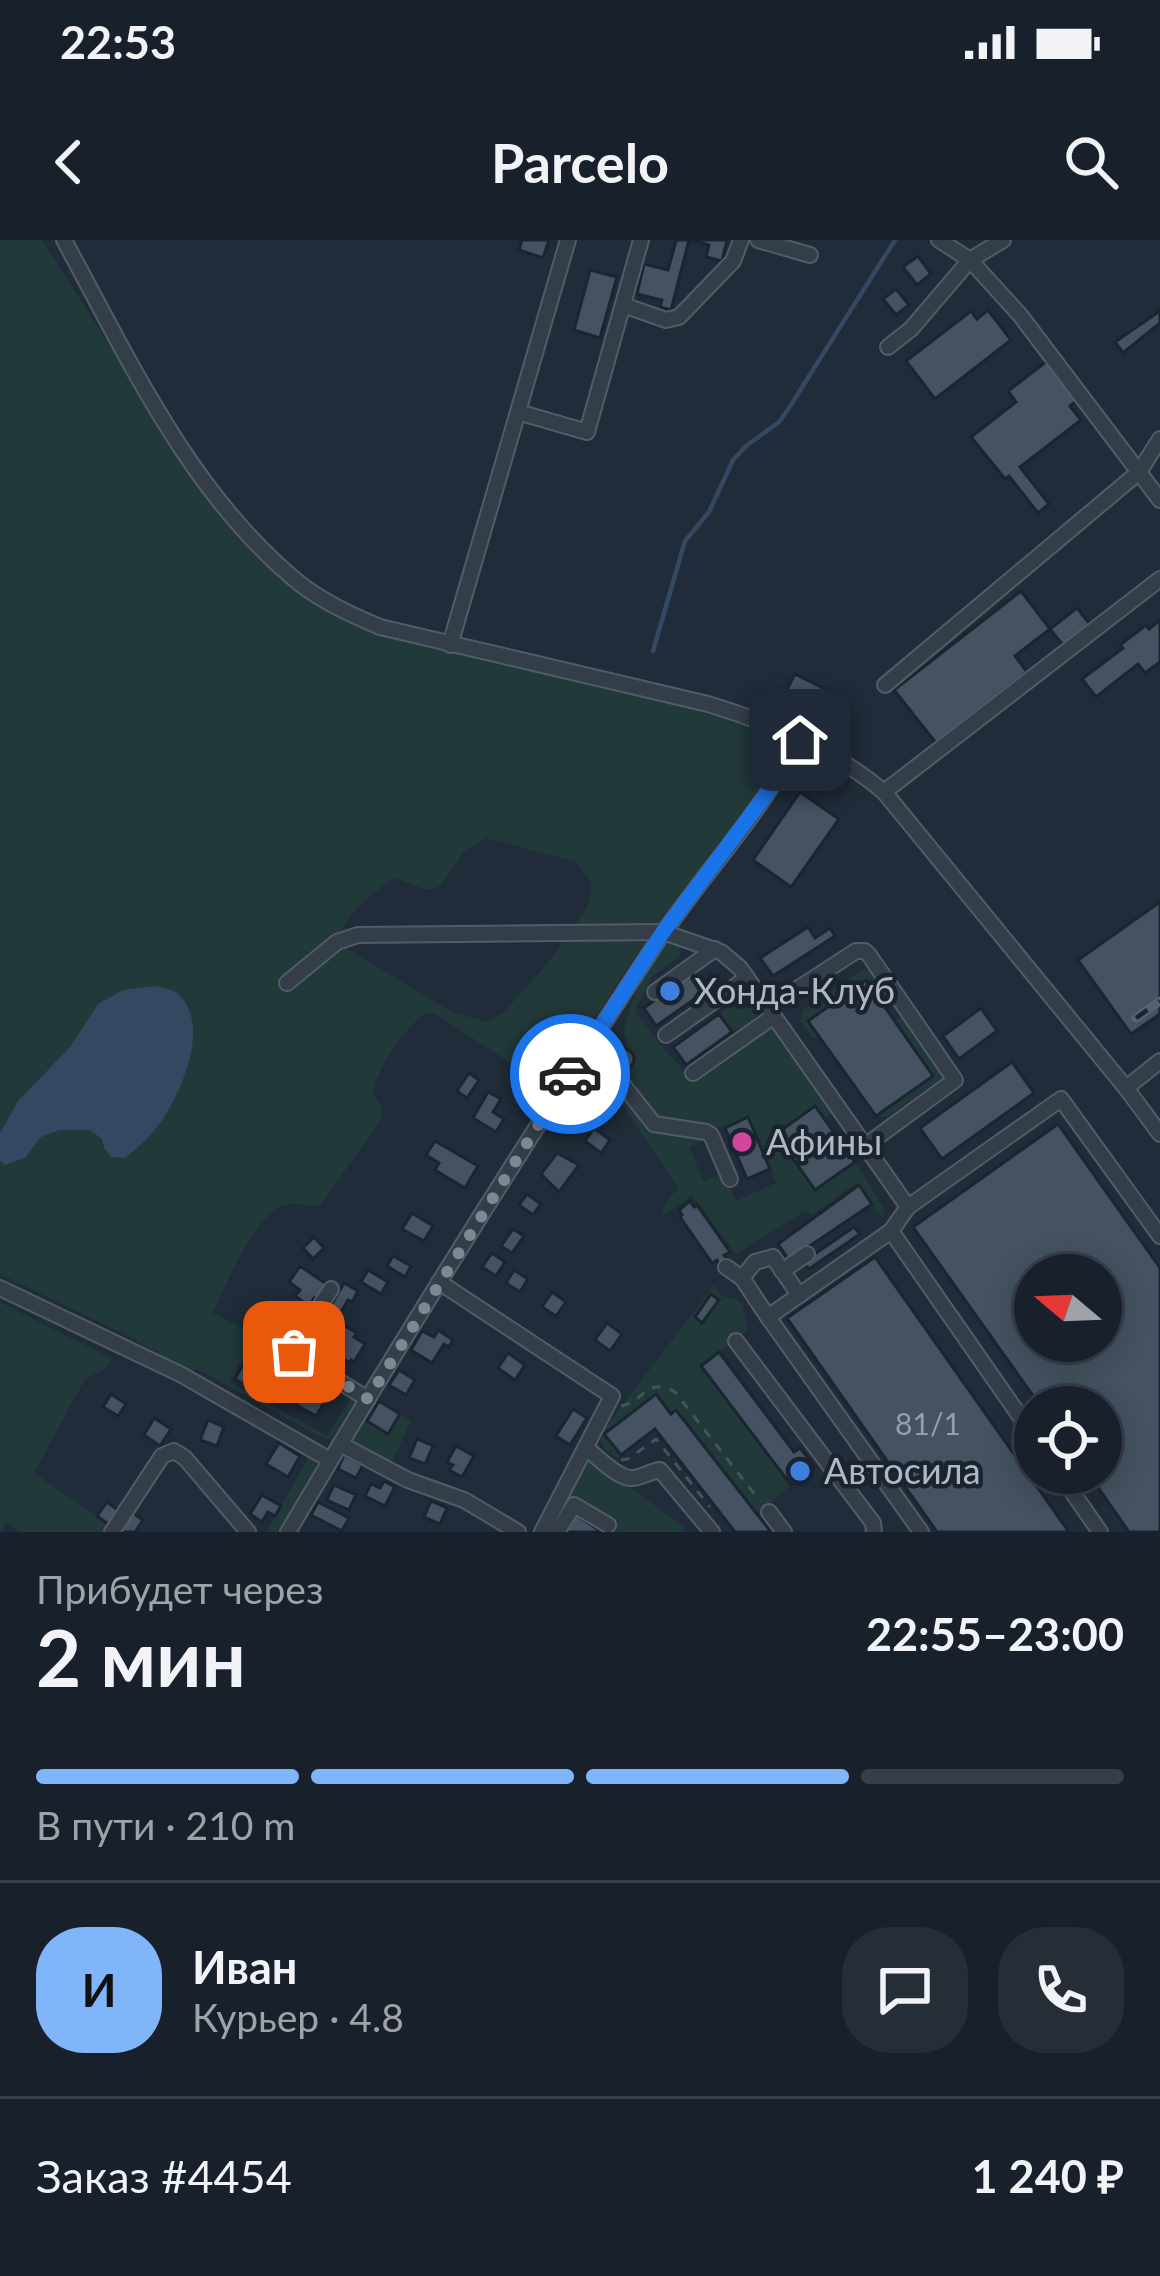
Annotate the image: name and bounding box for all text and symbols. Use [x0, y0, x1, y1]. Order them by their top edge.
text: 22:53 [60, 15, 176, 69]
icon: back [36, 129, 102, 195]
icon: search [1058, 129, 1124, 195]
text: Parcelo [491, 130, 669, 195]
pin [749, 689, 851, 791]
icon: home [767, 707, 833, 773]
place label: Хонда-Клуб [694, 968, 895, 1012]
marker: Хонда-Клуб [657, 978, 683, 1004]
courier [510, 1014, 630, 1134]
icon: car [537, 1041, 603, 1107]
place label: Афины [766, 1119, 882, 1163]
marker: Афины [729, 1129, 755, 1155]
north arrow [1014, 1254, 1122, 1362]
map controls [1014, 1254, 1122, 1494]
pin [243, 1301, 345, 1403]
icon: bag [261, 1319, 327, 1385]
button: locate [1014, 1386, 1122, 1494]
house number: 81/1 [895, 1405, 961, 1441]
place label: Автосила [824, 1448, 981, 1492]
marker: Автосила [787, 1458, 813, 1484]
text: Прибудет через [36, 1566, 323, 1612]
text: 22:55–23:00 [866, 1607, 1124, 1661]
text: 2 мин [36, 1610, 246, 1704]
text: В пути · 210 m [36, 1802, 295, 1848]
button: chat [842, 1927, 968, 2053]
button: phone [998, 1927, 1124, 2053]
text: Иван [192, 1940, 297, 1994]
text: И [82, 1963, 116, 2017]
text: Курьер · 4.8 [192, 1994, 404, 2040]
text: Заказ #4454 [36, 2149, 292, 2203]
text: 1 240 ₽ [972, 2149, 1124, 2203]

